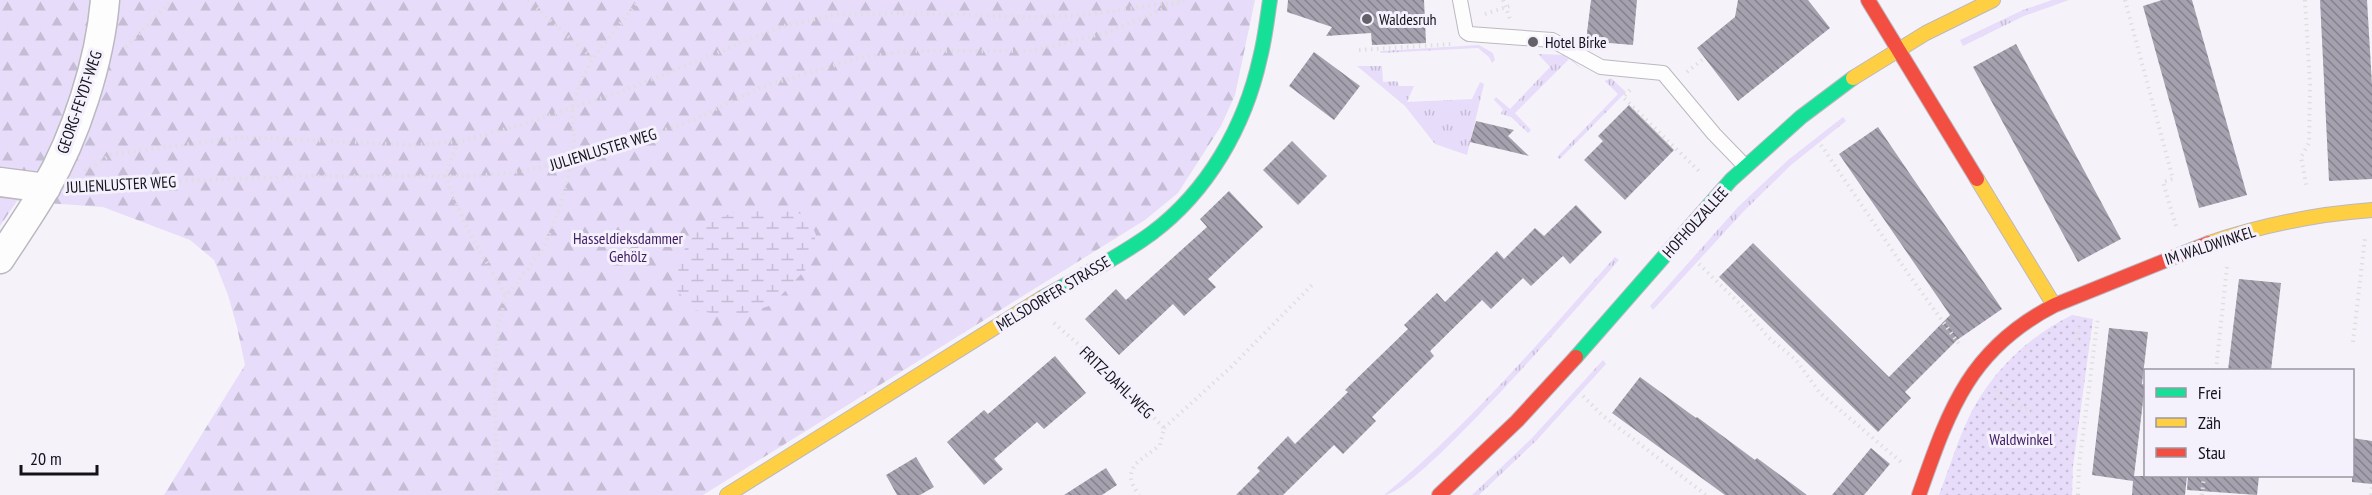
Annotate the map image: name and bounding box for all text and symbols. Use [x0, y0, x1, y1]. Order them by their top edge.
place label: Waldesruh [1379, 9, 1437, 29]
marker: Waldesruh [1360, 12, 1374, 26]
place label: Hotel Birke [1545, 32, 1607, 52]
marker: Hotel Birke [1526, 35, 1540, 49]
street label: GEORG-FEYDT-WEG [52, 48, 106, 156]
street label: JULIENLUSTER WEG [546, 123, 659, 175]
street label: JULIENLUSTER WEG [64, 171, 177, 197]
street label: HOFHOLZALLEE [1658, 182, 1732, 262]
street label: IM WALDWINKEL [2162, 221, 2258, 269]
park label: Hasseldieksdammer Gehölz [573, 228, 684, 266]
street label: MELSDORFER STRASSE [992, 251, 1114, 335]
street label: FRITZ-DAHL-WEG [1076, 342, 1158, 422]
legend [2144, 369, 2354, 477]
text: Frei [2198, 381, 2222, 404]
text: Zäh [2198, 411, 2221, 434]
park label: Waldwinkel [1989, 429, 2053, 449]
scale bar [21, 438, 98, 476]
text: Stau [2198, 441, 2226, 464]
text: 20 m [30, 447, 62, 470]

